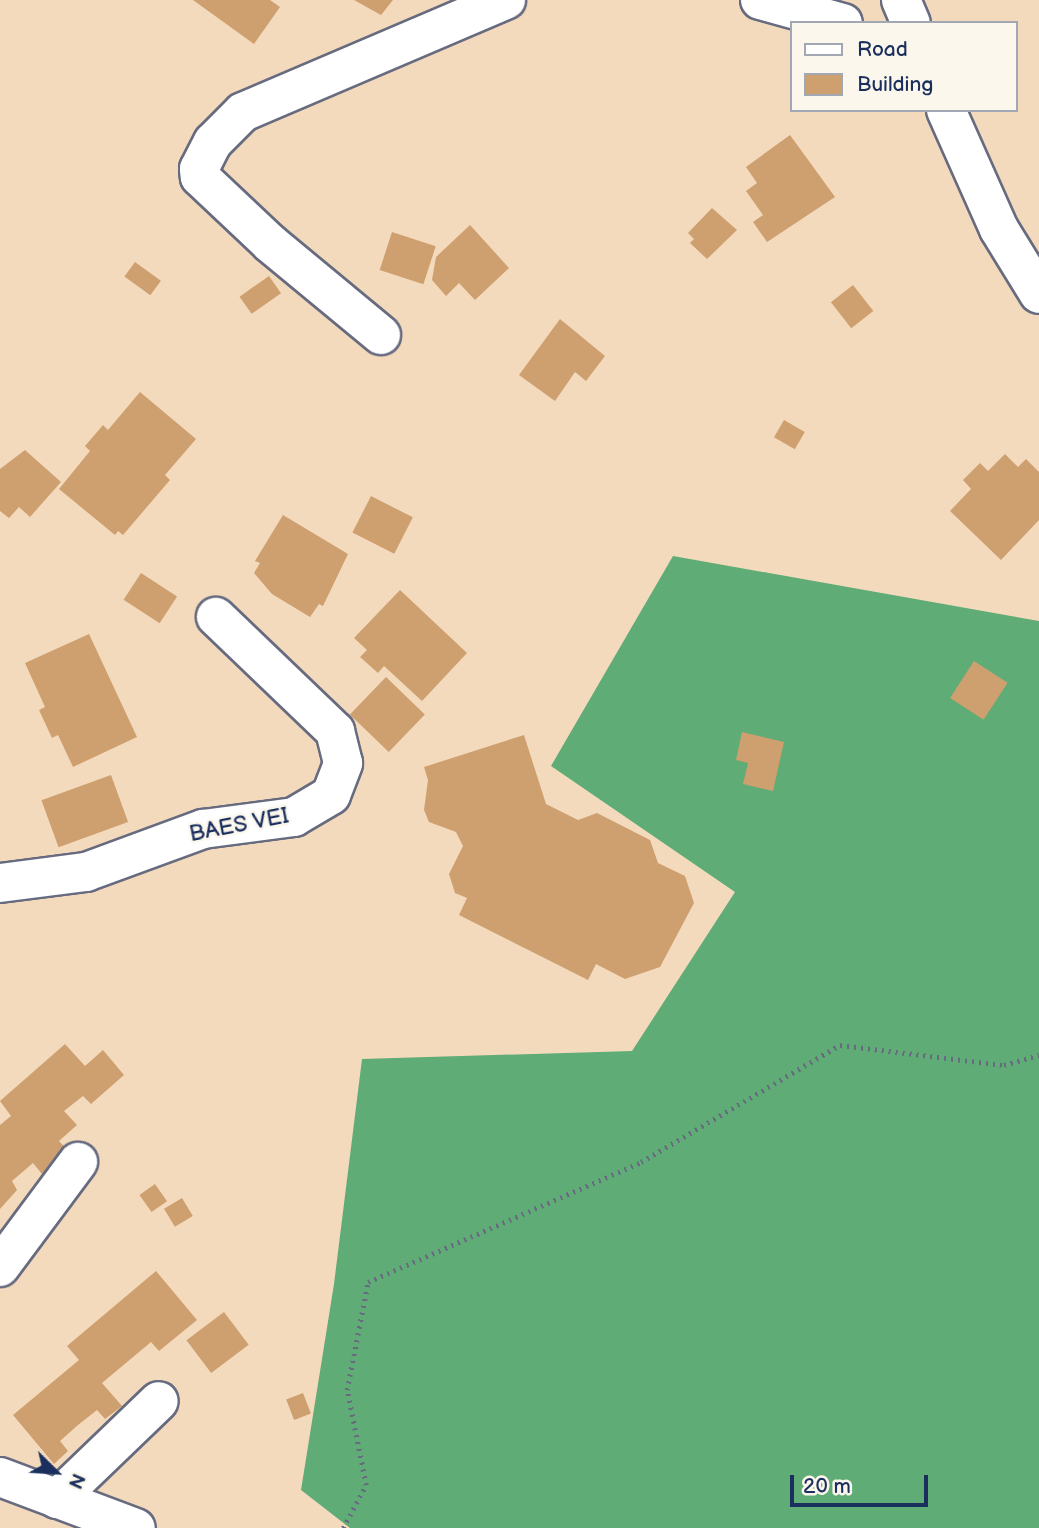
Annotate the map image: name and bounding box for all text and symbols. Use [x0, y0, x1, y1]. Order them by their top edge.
legend [790, 21, 1018, 112]
text: Road [857, 37, 908, 62]
text: Building [857, 72, 933, 97]
street label: BAES VEI [187, 802, 291, 848]
north arrow [21, 1437, 91, 1507]
scale bar [794, 1462, 932, 1506]
text: N [62, 1470, 89, 1492]
text: 20 m [803, 1474, 851, 1499]

